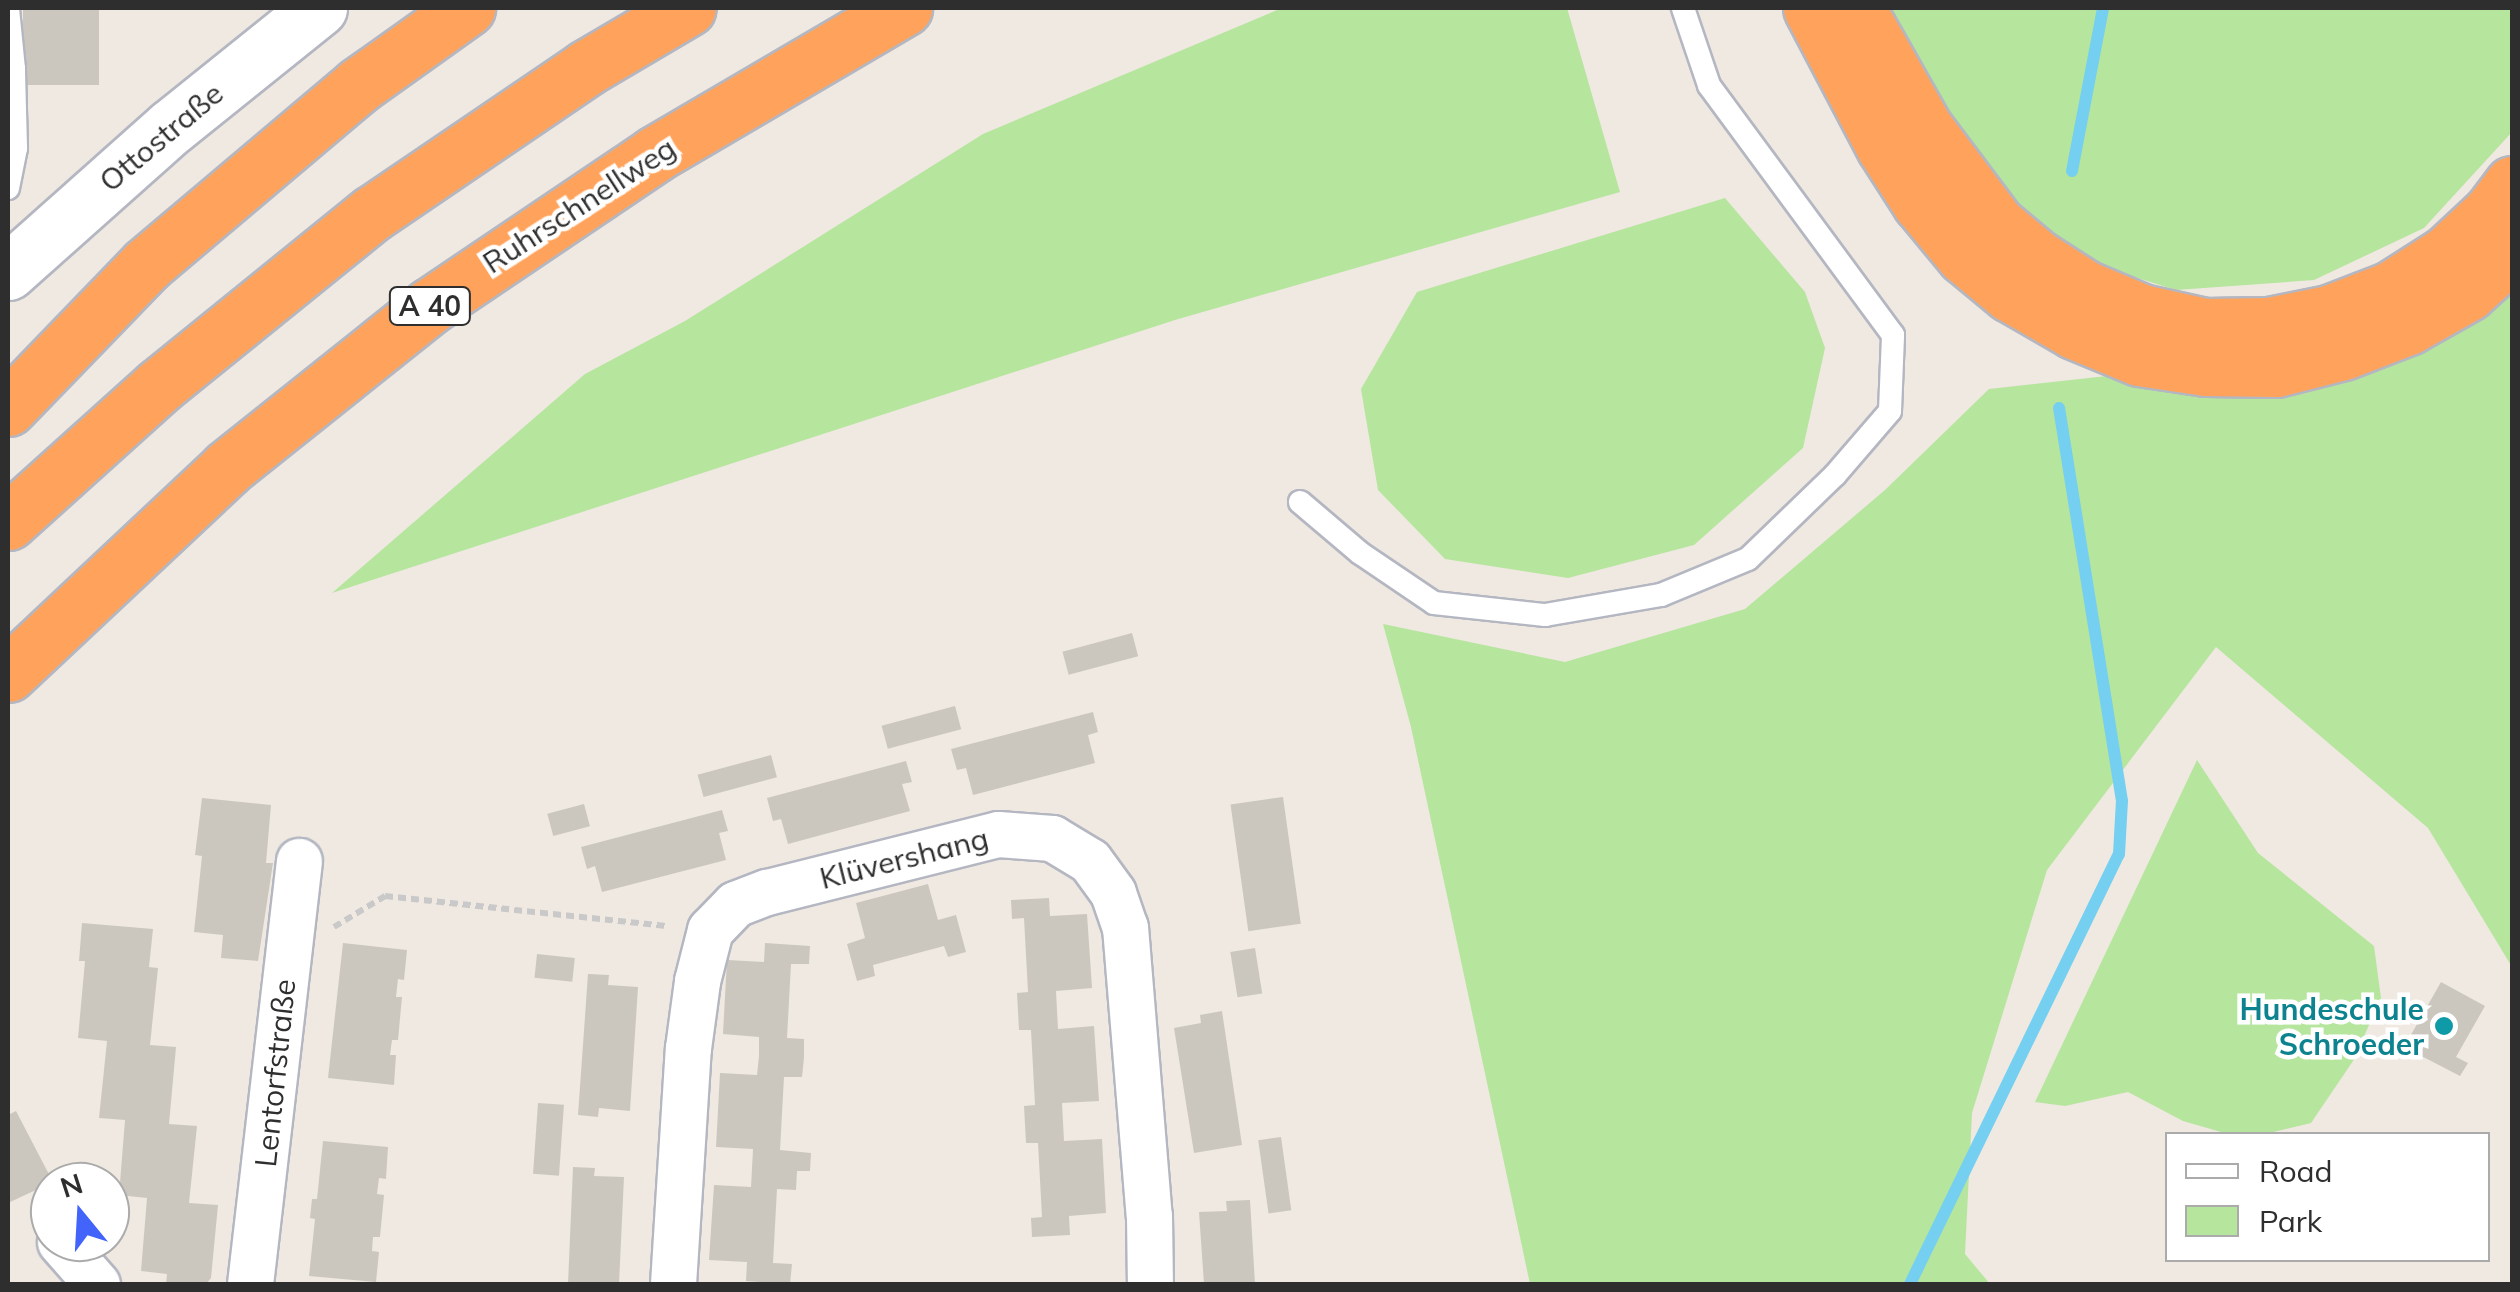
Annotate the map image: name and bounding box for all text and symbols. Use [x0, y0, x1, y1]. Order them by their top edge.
street label: Ottostraße [92, 75, 230, 199]
street label: Ruhrschnellweg [476, 129, 682, 281]
road number: A 40 [388, 283, 472, 329]
street label: Klüvershang [816, 820, 992, 896]
street label: Lentorfstraße [247, 977, 303, 1169]
place label: Hundeschule Schroeder [2239, 991, 2424, 1062]
marker: Hundeschule Schroeder [2433, 1015, 2455, 1037]
legend [2165, 1132, 2490, 1262]
text: Road [2259, 1152, 2333, 1190]
north arrow [30, 1162, 130, 1262]
text: N [56, 1165, 87, 1205]
text: Park [2259, 1202, 2322, 1240]

